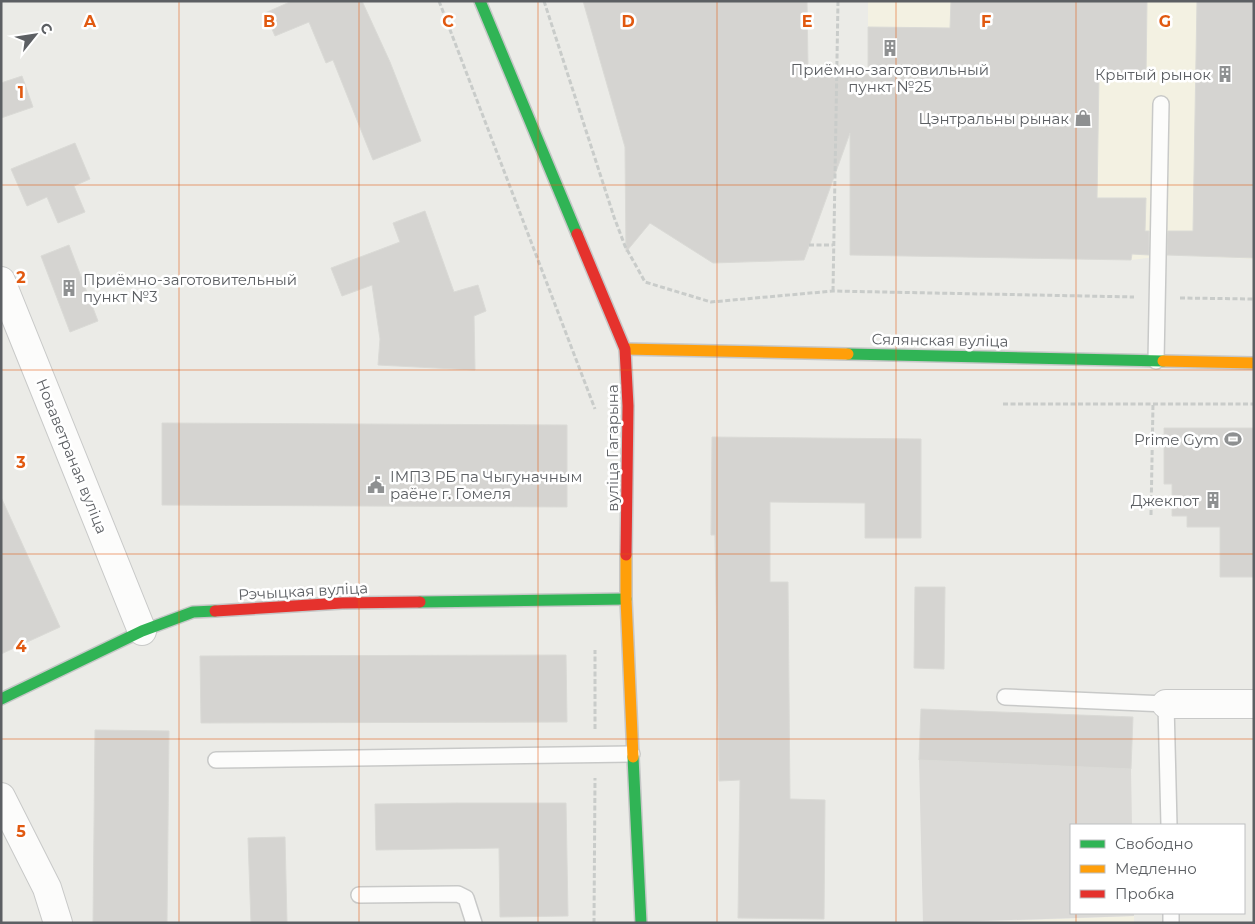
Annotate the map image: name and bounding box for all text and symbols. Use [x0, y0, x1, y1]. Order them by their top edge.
north arrow [10, 10, 60, 60]
text: A [83, 12, 97, 31]
text: B [263, 12, 275, 31]
text: C [442, 12, 454, 31]
text: D [621, 12, 635, 31]
text: E [802, 12, 812, 31]
text: F [981, 12, 991, 31]
text: G [1159, 12, 1171, 31]
text: С [36, 20, 57, 37]
building icon: Приёмно-заготовильный пункт №25 [880, 38, 900, 58]
place label: Приёмно-заготовильный пункт №25 [791, 60, 989, 96]
building icon: Крытый рынок [1215, 64, 1235, 84]
place label: Крытый рынок [1095, 65, 1211, 84]
text: 1 [18, 83, 24, 102]
shop icon: Цэнтральны рынак [1073, 108, 1093, 128]
place label: Цэнтральны рынак [918, 109, 1069, 128]
text: 2 [16, 268, 26, 287]
place label: Приёмно-заготовительный пункт №3 [83, 270, 297, 306]
building icon: Приёмно-заготовительный пункт №3 [59, 278, 79, 298]
street label: Сялянская вуліца [871, 329, 1009, 351]
street label: Новаветраная вуліца [32, 376, 112, 536]
street label: вуліца Гагарына [603, 384, 622, 512]
sports icon: Prime Gym [1223, 429, 1243, 449]
place label: Prime Gym [1134, 430, 1219, 449]
text: 3 [15, 453, 26, 472]
place label: ІМПЗ РБ па Чыгуначным раёне г. Гомеля [390, 467, 582, 503]
public building icon: ІМПЗ РБ па Чыгуначным раёне г. Гомеля [366, 475, 386, 495]
building icon: Джекпот [1203, 490, 1223, 510]
place label: Джекпот [1131, 491, 1200, 510]
street label: Рэчыцкая вуліца [238, 578, 368, 604]
text: 4 [15, 637, 27, 656]
text: 5 [16, 822, 26, 841]
legend [1070, 824, 1245, 914]
text: Свободно [1115, 834, 1193, 853]
text: Медленно [1115, 859, 1197, 878]
text: Пробка [1115, 884, 1174, 903]

